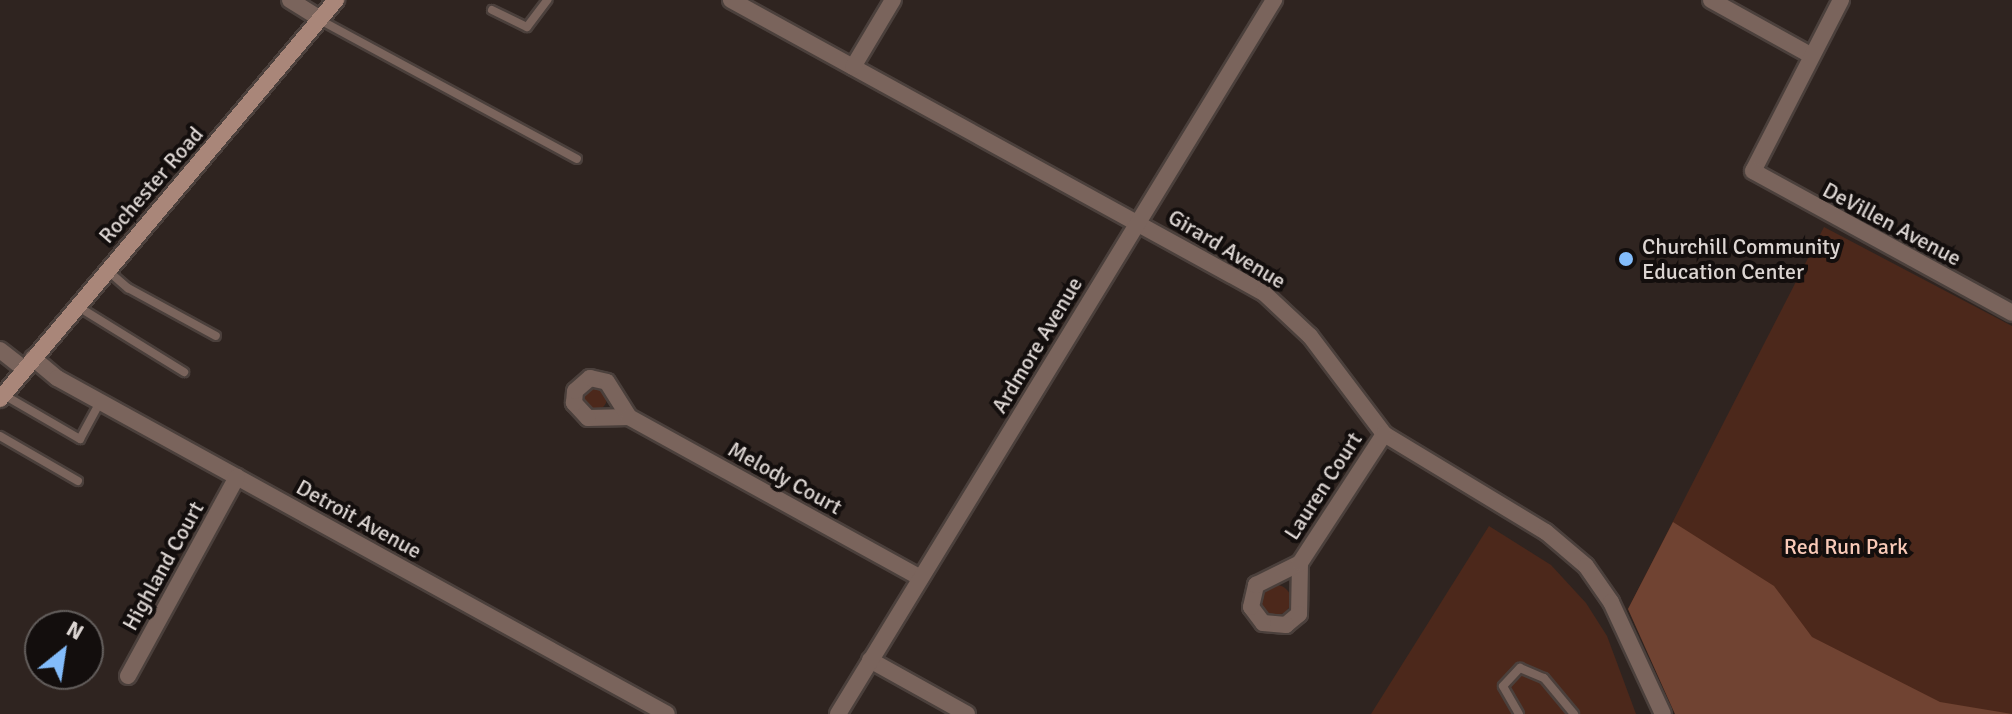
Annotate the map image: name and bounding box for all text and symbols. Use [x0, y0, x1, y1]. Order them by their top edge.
street label: Rochester Road [93, 121, 209, 249]
street label: DeVillen Avenue [1818, 176, 1966, 272]
street label: Girard Avenue [1163, 204, 1291, 294]
place label: Churchill Community Education Center [1642, 233, 1840, 284]
marker: Churchill Community Education Center [1617, 250, 1635, 268]
street label: Ardmore Avenue [986, 272, 1088, 418]
street label: Lauren Court [1278, 427, 1368, 545]
street label: Melody Court [723, 436, 847, 520]
street label: Detroit Avenue [292, 474, 426, 564]
street label: Highland Court [117, 497, 209, 635]
park label: Red Run Park [1784, 534, 1908, 560]
north arrow [24, 610, 104, 690]
text: N [62, 615, 89, 646]

